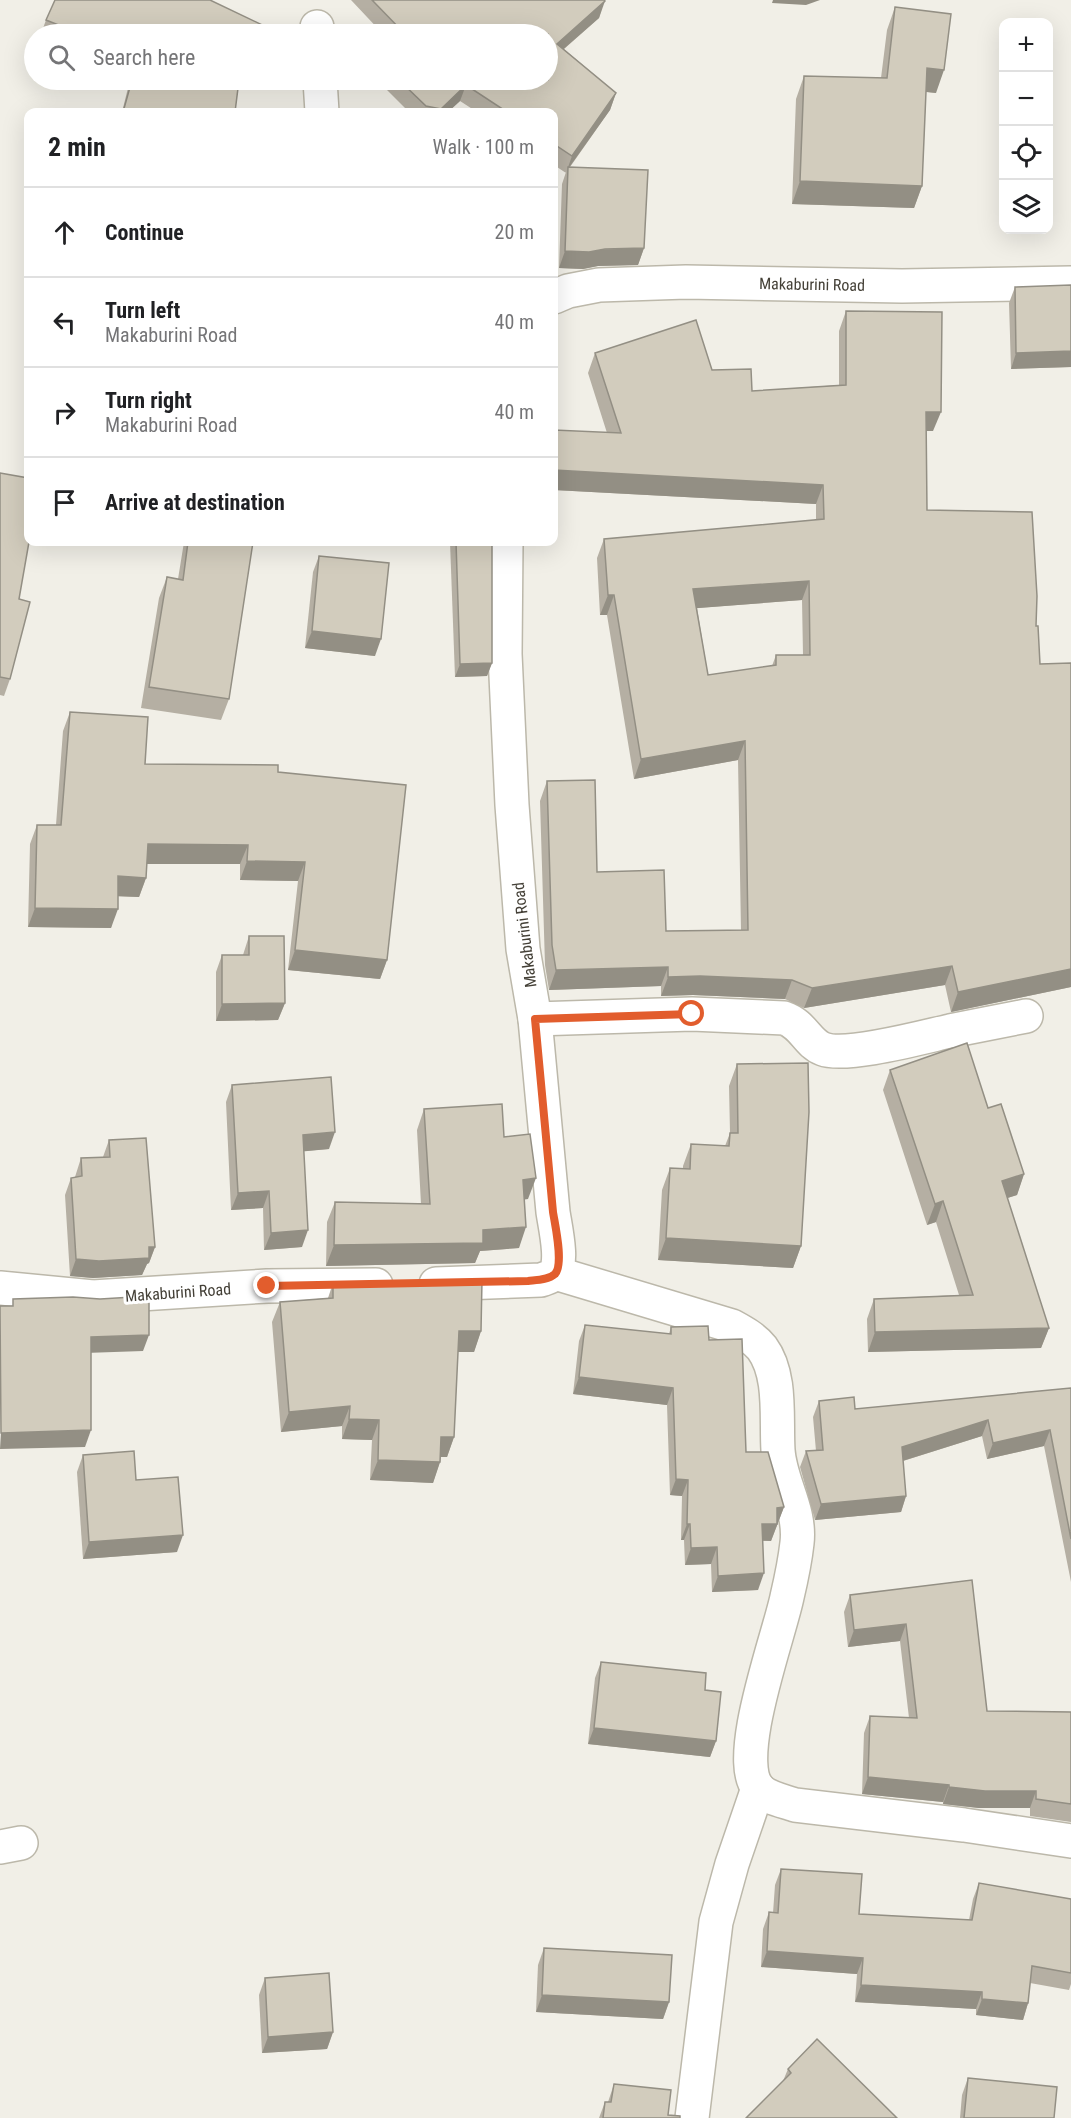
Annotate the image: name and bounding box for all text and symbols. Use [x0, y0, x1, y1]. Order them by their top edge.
map controls [999, 18, 1053, 234]
button: + [999, 18, 1053, 72]
search box [24, 24, 558, 90]
icon: search [45, 41, 78, 74]
text: Search here [93, 45, 195, 70]
button: − [999, 72, 1053, 126]
button: locate [999, 126, 1053, 180]
text: 2 min [48, 132, 106, 162]
text: Walk · 100 m [433, 135, 534, 159]
button: layers [999, 180, 1053, 234]
icon: ahead [48, 216, 81, 249]
text: Continue [105, 220, 184, 245]
text: 20 m [495, 220, 534, 244]
street label: Makaburini Road [759, 274, 865, 295]
text: Turn left [105, 298, 180, 323]
icon: left [48, 306, 81, 339]
text: 40 m [495, 310, 534, 334]
text: Makaburini Road [105, 323, 238, 347]
text: Turn right [105, 388, 192, 413]
icon: right [48, 396, 81, 429]
text: 40 m [495, 400, 534, 424]
text: Makaburini Road [105, 413, 238, 437]
icon: arrive [48, 486, 81, 519]
text: Arrive at destination [105, 490, 285, 515]
street label: Makaburini Road [509, 881, 540, 989]
route start [678, 1000, 704, 1026]
route end [253, 1272, 279, 1298]
street label: Makaburini Road [124, 1279, 232, 1306]

